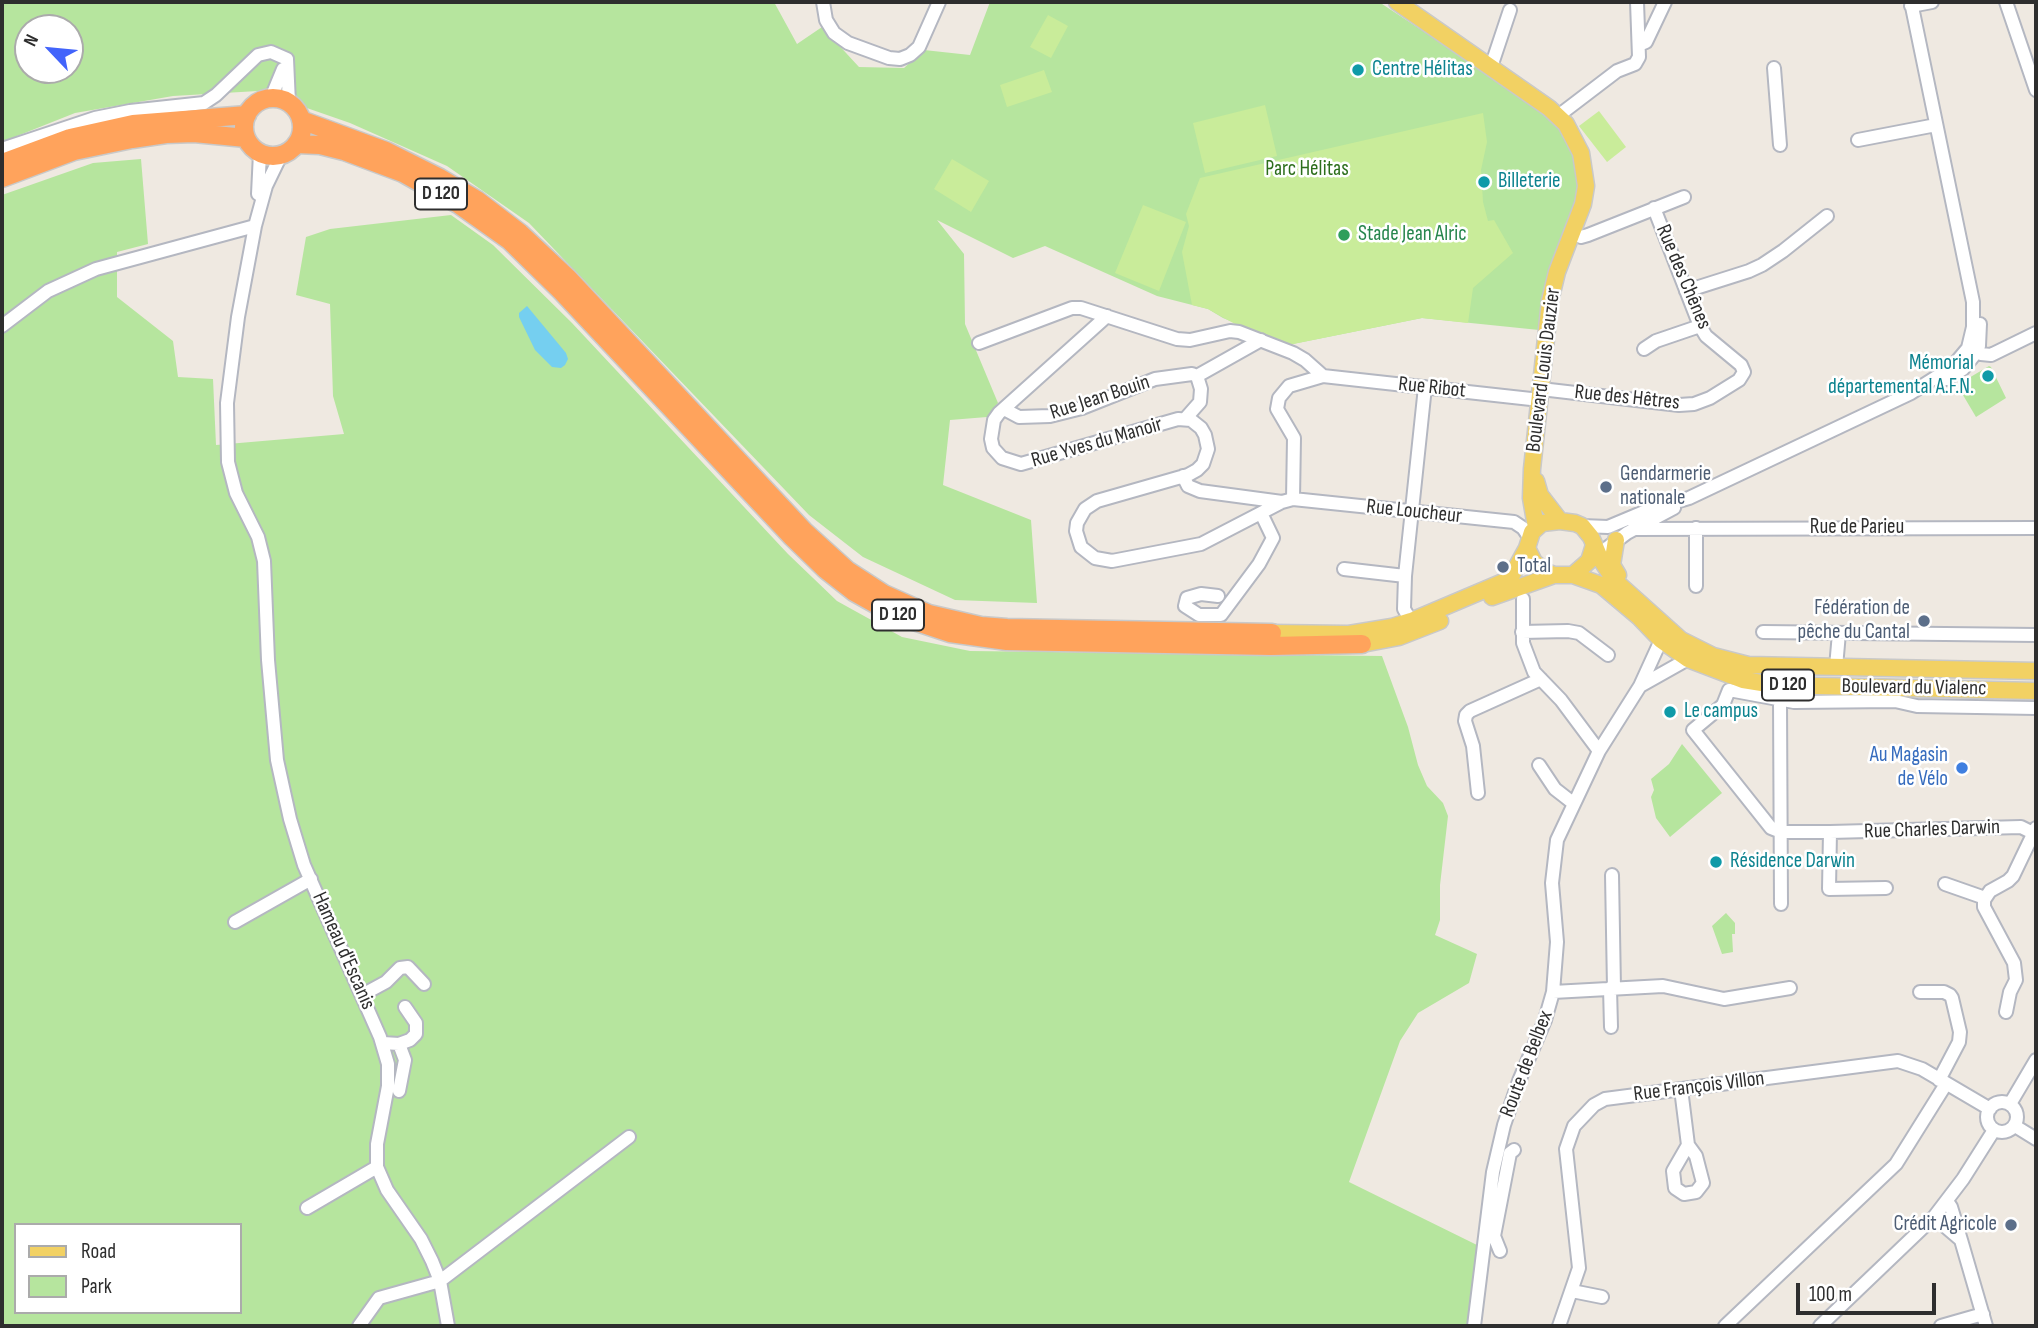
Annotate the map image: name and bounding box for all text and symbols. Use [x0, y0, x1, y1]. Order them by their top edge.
north arrow [14, 14, 84, 84]
text: N [19, 31, 44, 50]
place label: Centre Hélitas [1372, 57, 1473, 83]
marker: Centre Hélitas [1350, 62, 1366, 78]
park label: Parc Hélitas [1265, 157, 1349, 183]
place label: Billeterie [1498, 169, 1560, 195]
marker: Billeterie [1476, 174, 1492, 190]
road number: D 120 [415, 178, 467, 210]
street label: Rue des Chênes [1650, 221, 1716, 333]
place label: Stade Jean Alric [1358, 222, 1467, 248]
marker: Stade Jean Alric [1336, 227, 1352, 243]
street label: Boulevard Louis Dauzier [1521, 286, 1567, 454]
place label: Mémorial départemental A.F.N. [1828, 351, 1974, 401]
marker: Mémorial départemental A.F.N. [1980, 368, 1996, 384]
street label: Rue Jean Bouin [1047, 370, 1153, 426]
street label: Rue Ribot [1397, 372, 1467, 404]
street label: Rue des Hêtres [1573, 380, 1681, 416]
street label: Rue Yves du Manoir [1029, 412, 1165, 474]
place label: Gendarmerie nationale [1620, 462, 1711, 512]
marker: Gendarmerie nationale [1598, 479, 1614, 495]
street label: Rue Loucheur [1365, 494, 1463, 530]
street label: Rue de Parieu [1810, 515, 1904, 541]
place label: Total [1517, 554, 1551, 580]
marker: Total [1495, 559, 1511, 575]
place label: Fédération de pêche du Cantal [1797, 596, 1910, 646]
road number: D 120 [872, 600, 924, 630]
marker: Fédération de pêche du Cantal [1916, 613, 1932, 629]
road number: D 120 [1762, 670, 1814, 700]
street label: Boulevard du Vialenc [1841, 674, 1987, 702]
place label: Le campus [1684, 699, 1758, 725]
marker: Le campus [1662, 704, 1678, 720]
place label: Au Magasin de Vélo [1870, 743, 1948, 793]
marker: Au Magasin de Vélo [1954, 760, 1970, 776]
street label: Rue Charles Darwin [1864, 815, 2000, 845]
place label: Résidence Darwin [1730, 849, 1855, 875]
marker: Résidence Darwin [1708, 854, 1724, 870]
street label: Hameau d'Escanis [306, 888, 380, 1014]
street label: Route de Belbex [1495, 1007, 1559, 1121]
street label: Rue François Villon [1632, 1066, 1766, 1108]
place label: Crédit Agricole [1893, 1212, 1997, 1238]
marker: Crédit Agricole [2003, 1217, 2019, 1233]
legend [14, 1223, 242, 1314]
text: Road [81, 1239, 116, 1264]
scale bar [1800, 1268, 1940, 1312]
text: Park [81, 1274, 112, 1299]
text: 100 m [1809, 1282, 1852, 1307]

